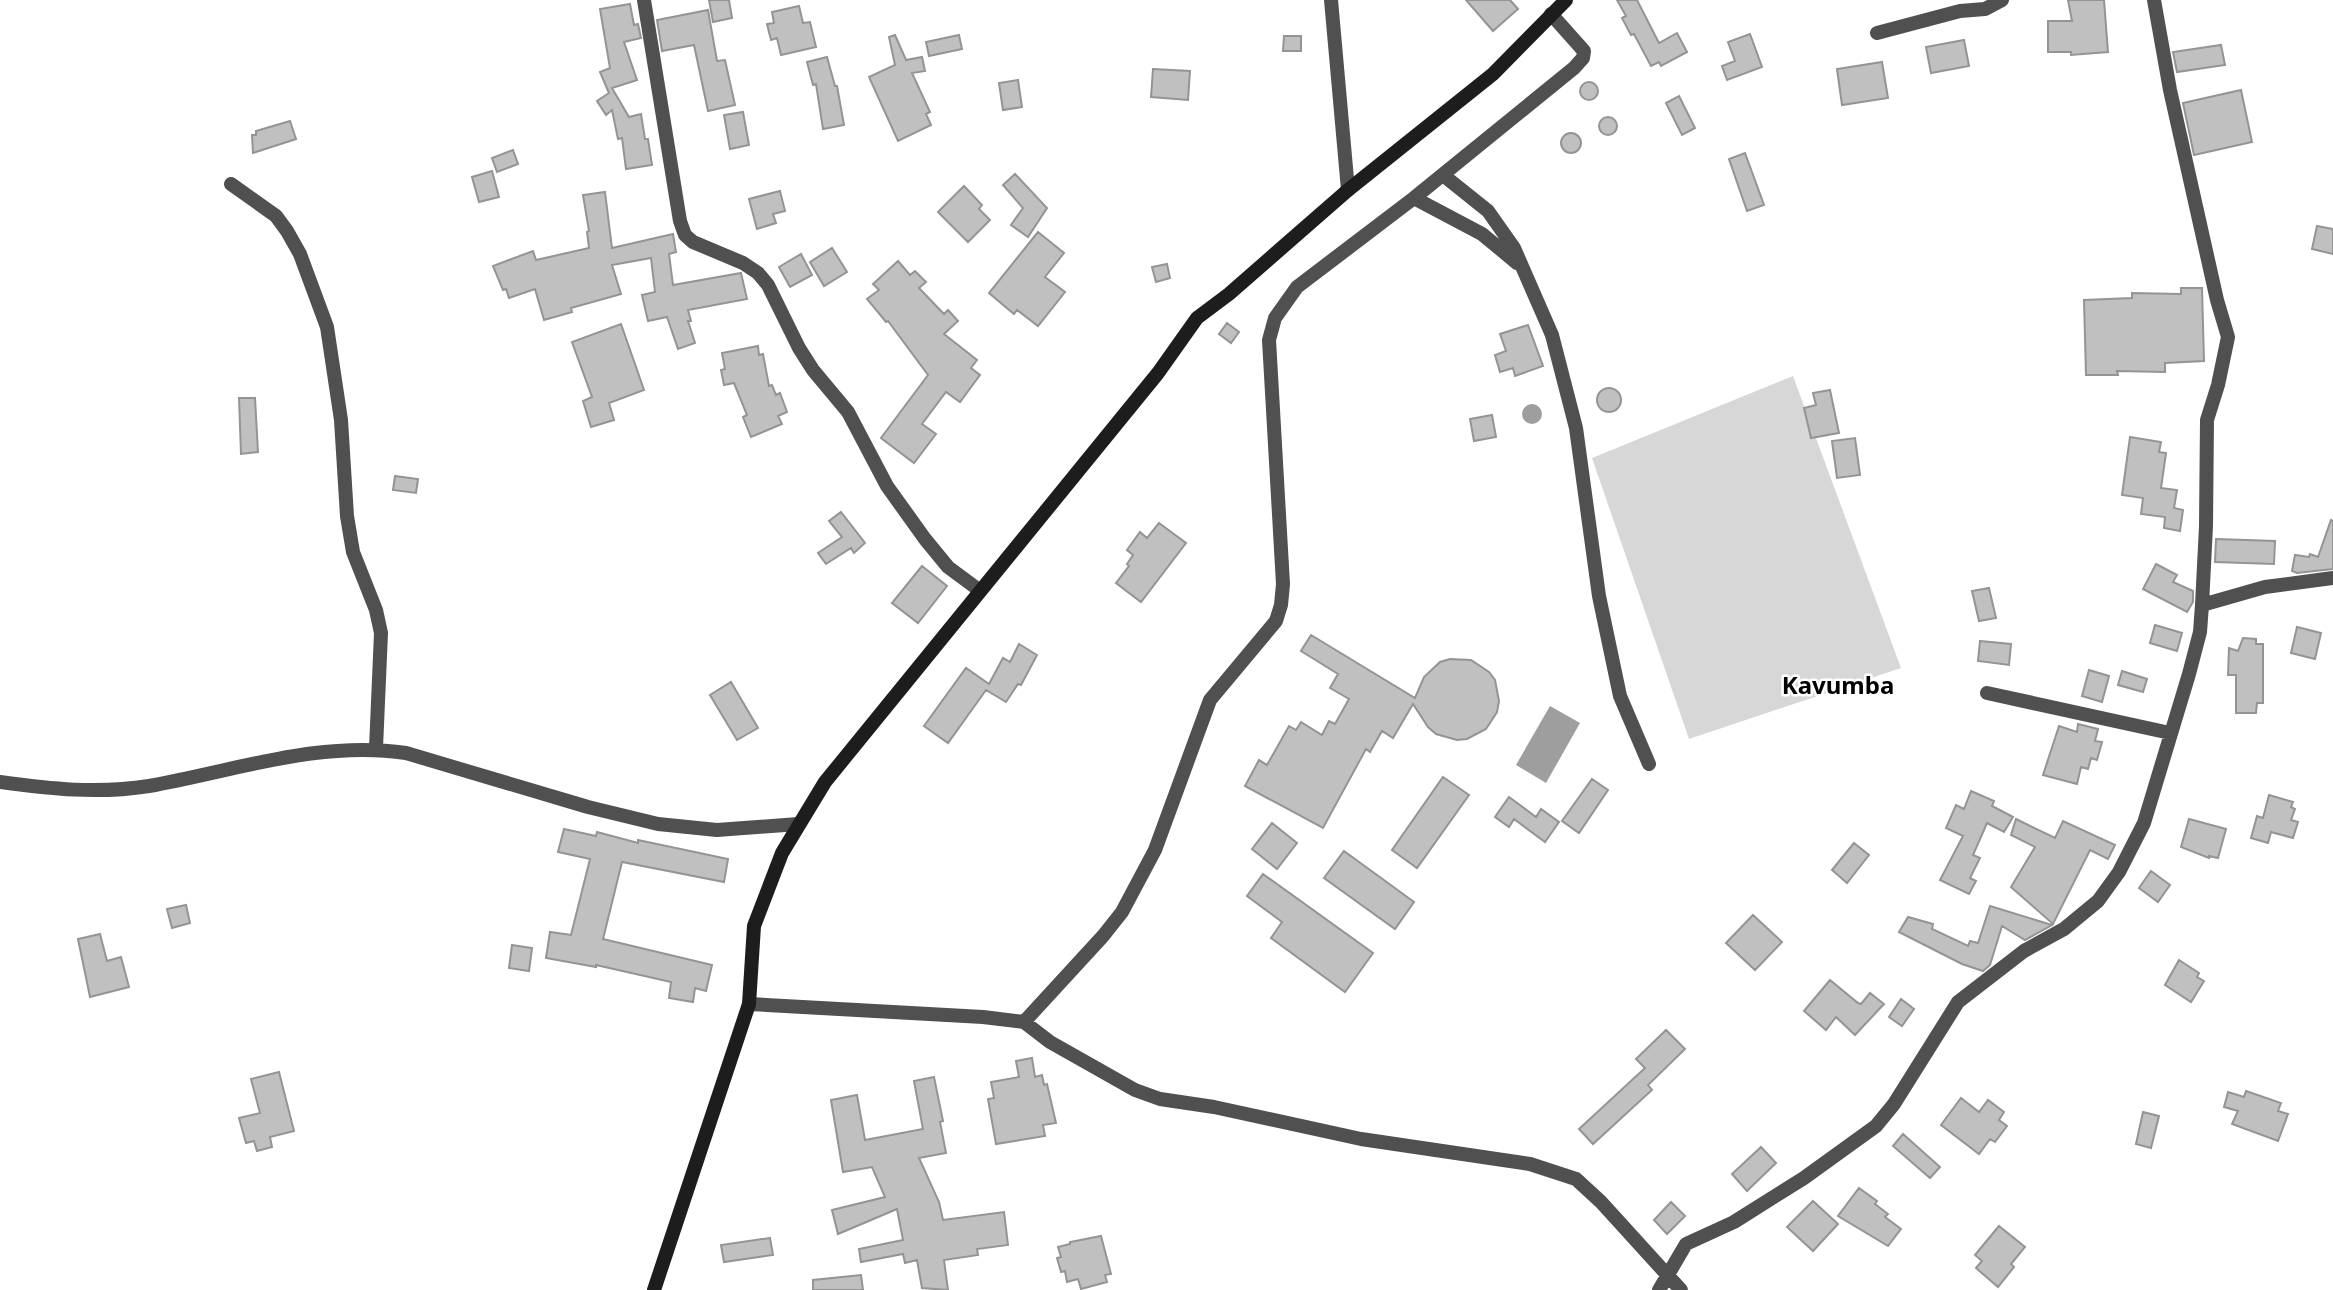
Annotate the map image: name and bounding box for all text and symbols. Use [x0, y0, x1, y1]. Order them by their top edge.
district label: Kavumba [1782, 668, 1894, 701]

